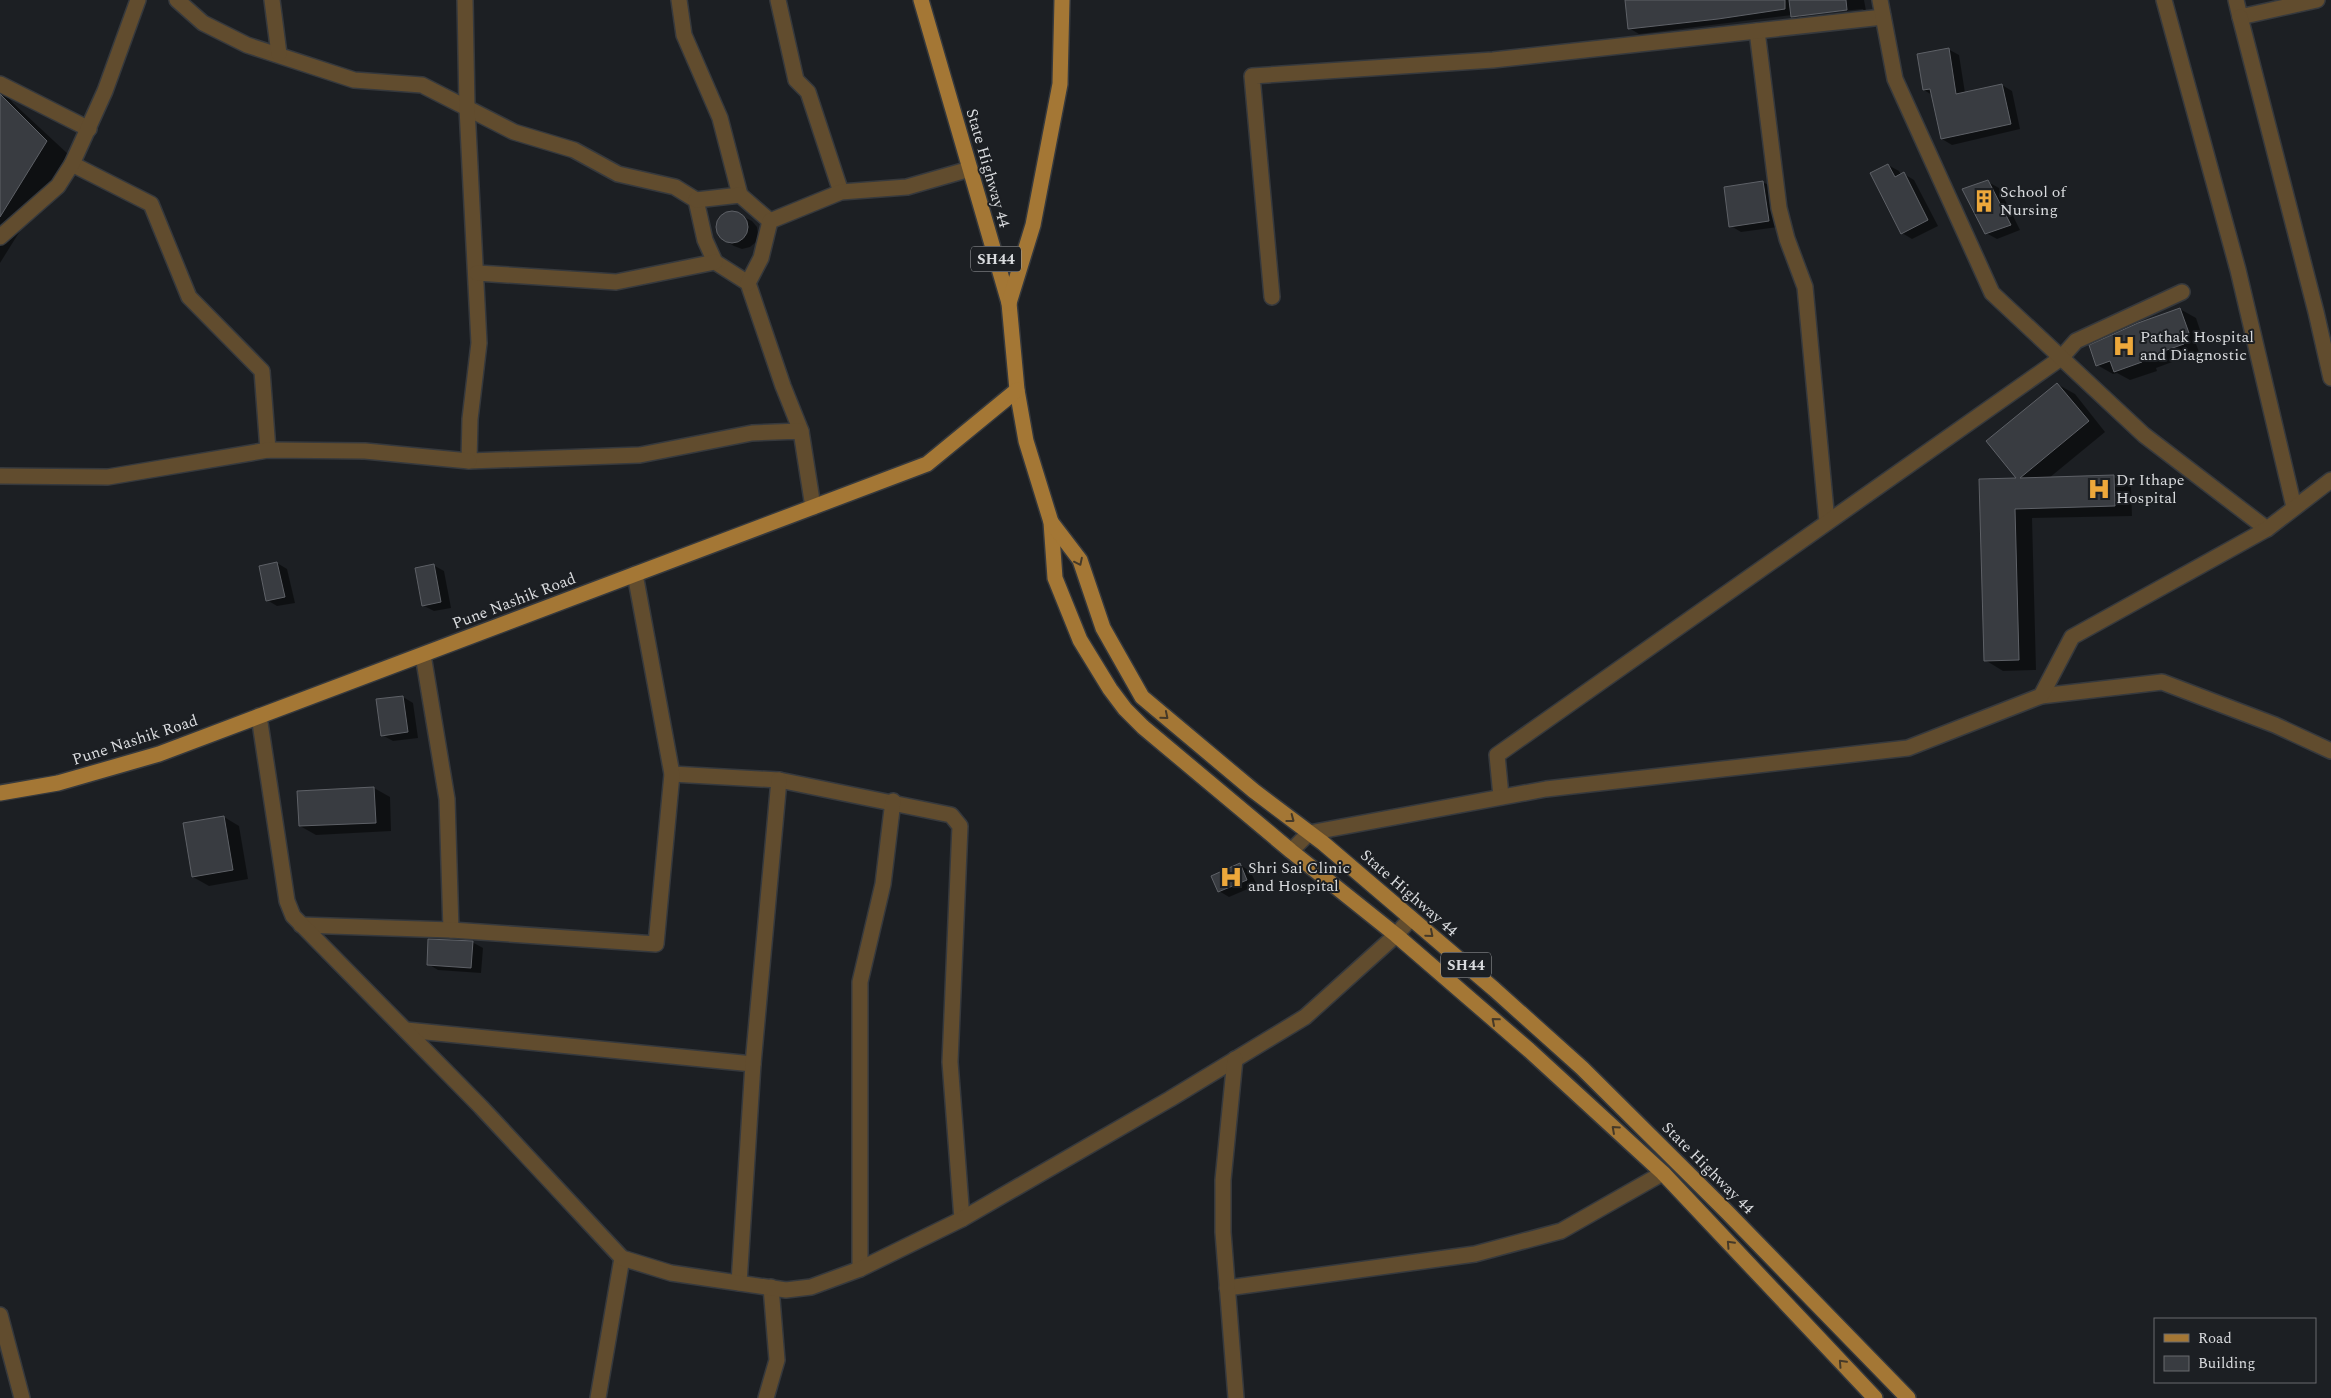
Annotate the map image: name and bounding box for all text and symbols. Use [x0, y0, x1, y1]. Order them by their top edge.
street label: State Highway 44 [960, 106, 1016, 230]
place label: School of Nursing [2000, 180, 2067, 222]
building icon: School of Nursing [1971, 188, 1997, 214]
road number: SH44 [971, 246, 1021, 272]
place label: Pathak Hospital and Diagnostic [2140, 325, 2254, 367]
hospital icon: Pathak Hospital and Diagnostic [2111, 333, 2137, 359]
place label: Dr Ithape Hospital [2116, 468, 2185, 510]
hospital icon: Dr Ithape Hospital [2086, 476, 2112, 502]
one-way arrow [1073, 557, 1083, 566]
street label: Pune Nashik Road [449, 566, 579, 636]
street label: Pune Nashik Road [69, 708, 201, 772]
one-way arrow [1160, 711, 1169, 720]
one-way arrow [1285, 813, 1295, 822]
street label: State Highway 44 [1355, 844, 1463, 942]
place label: Shri Sai Clinic and Hospital [1248, 856, 1350, 898]
hospital icon: Shri Sai Clinic and Hospital [1218, 864, 1244, 890]
one-way arrow [1424, 928, 1433, 937]
road number: SH44 [1441, 952, 1491, 978]
one-way arrow [1491, 1017, 1500, 1026]
street label: State Highway 44 [1656, 1116, 1760, 1220]
one-way arrow [1612, 1126, 1621, 1135]
one-way arrow [1727, 1241, 1736, 1250]
legend [2154, 1318, 2316, 1383]
text: Road [2198, 1327, 2232, 1350]
text: Building [2198, 1352, 2255, 1375]
one-way arrow [1839, 1359, 1848, 1368]

